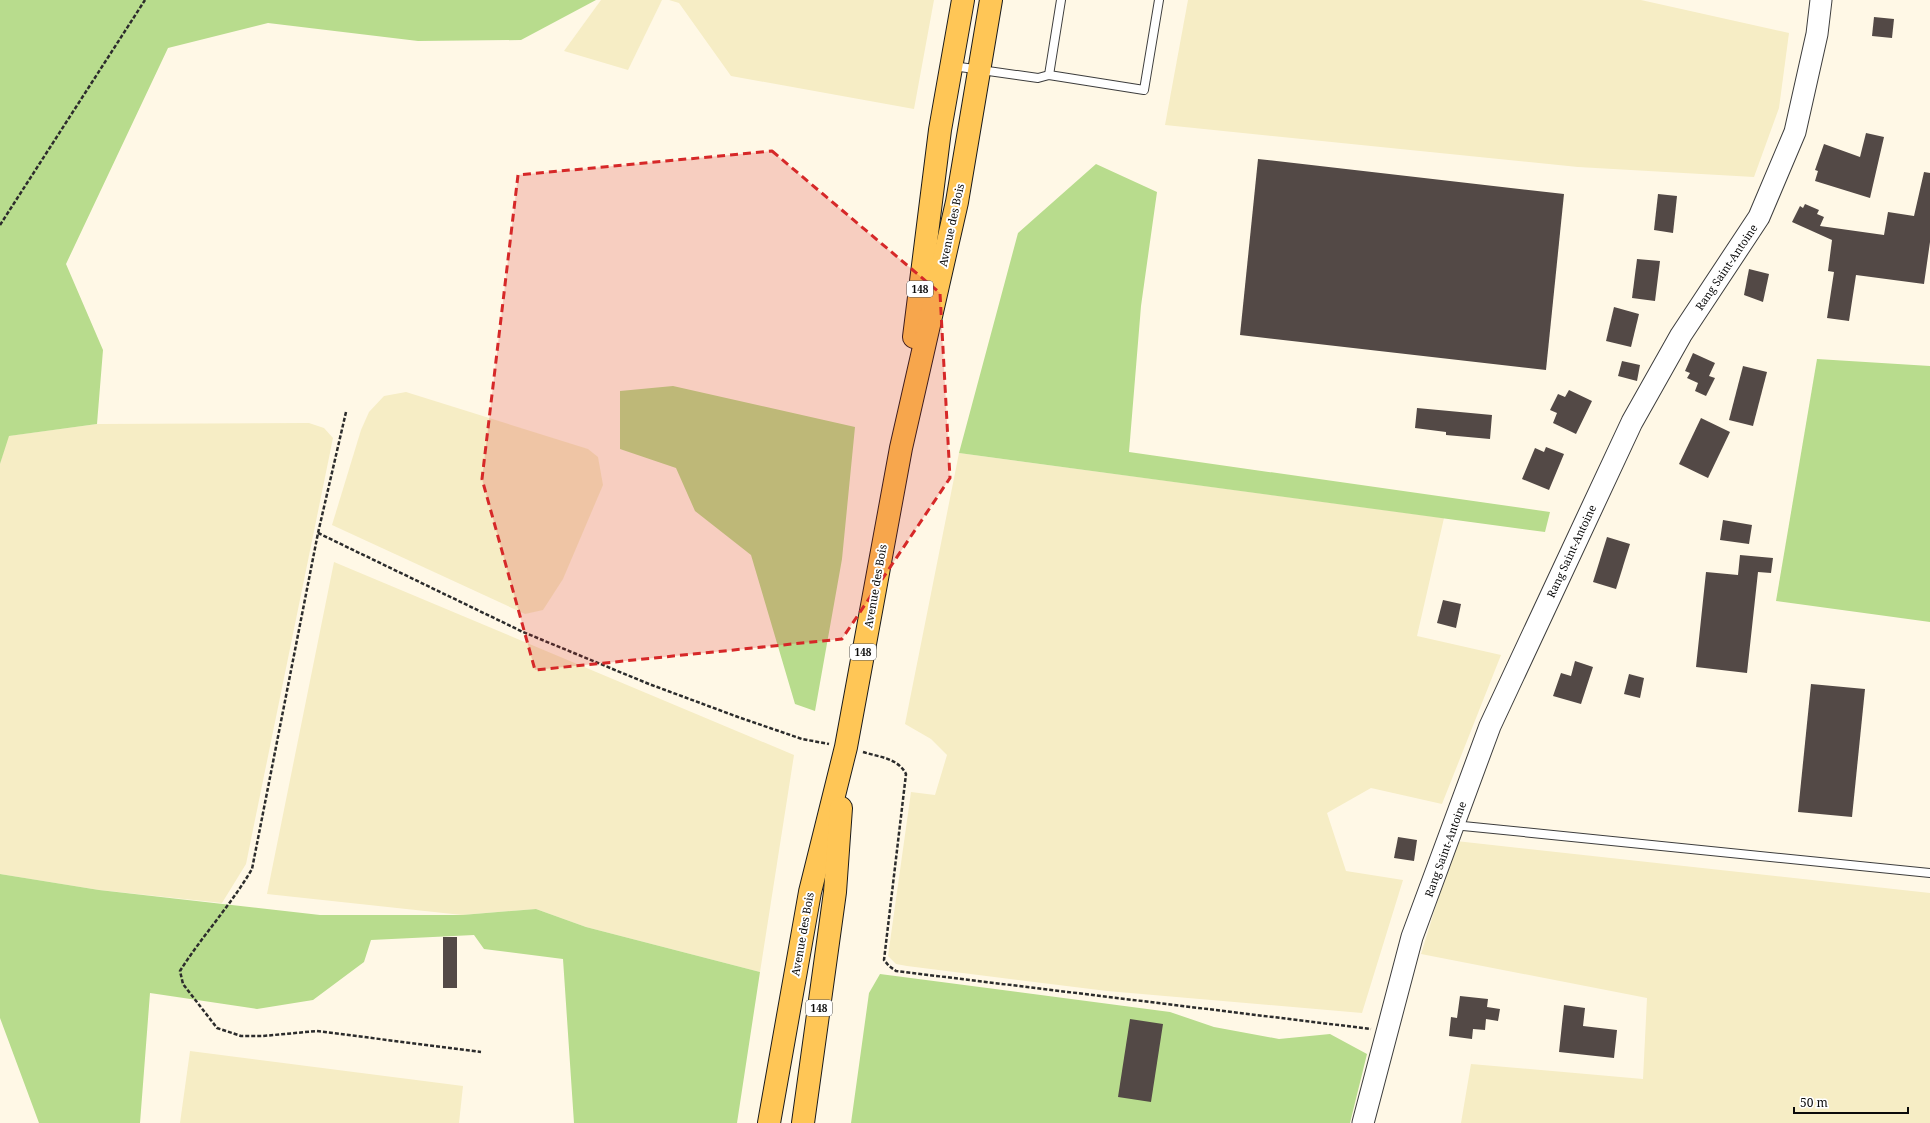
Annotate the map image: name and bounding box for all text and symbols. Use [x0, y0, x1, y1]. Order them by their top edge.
street label: Avenue des Bois [935, 182, 967, 268]
street label: Rang Saint-Antoine [1692, 221, 1760, 313]
road number: 148 [907, 281, 933, 297]
street label: Rang Saint-Antoine [1543, 502, 1599, 600]
street label: Avenue des Bois [860, 543, 890, 629]
road number: 148 [850, 644, 876, 660]
street label: Rang Saint-Antoine [1421, 799, 1469, 899]
street label: Avenue des Bois [787, 891, 817, 977]
road number: 148 [806, 1000, 832, 1016]
scale bar [1794, 1089, 1908, 1115]
text: 50 m [1800, 1094, 1828, 1111]

